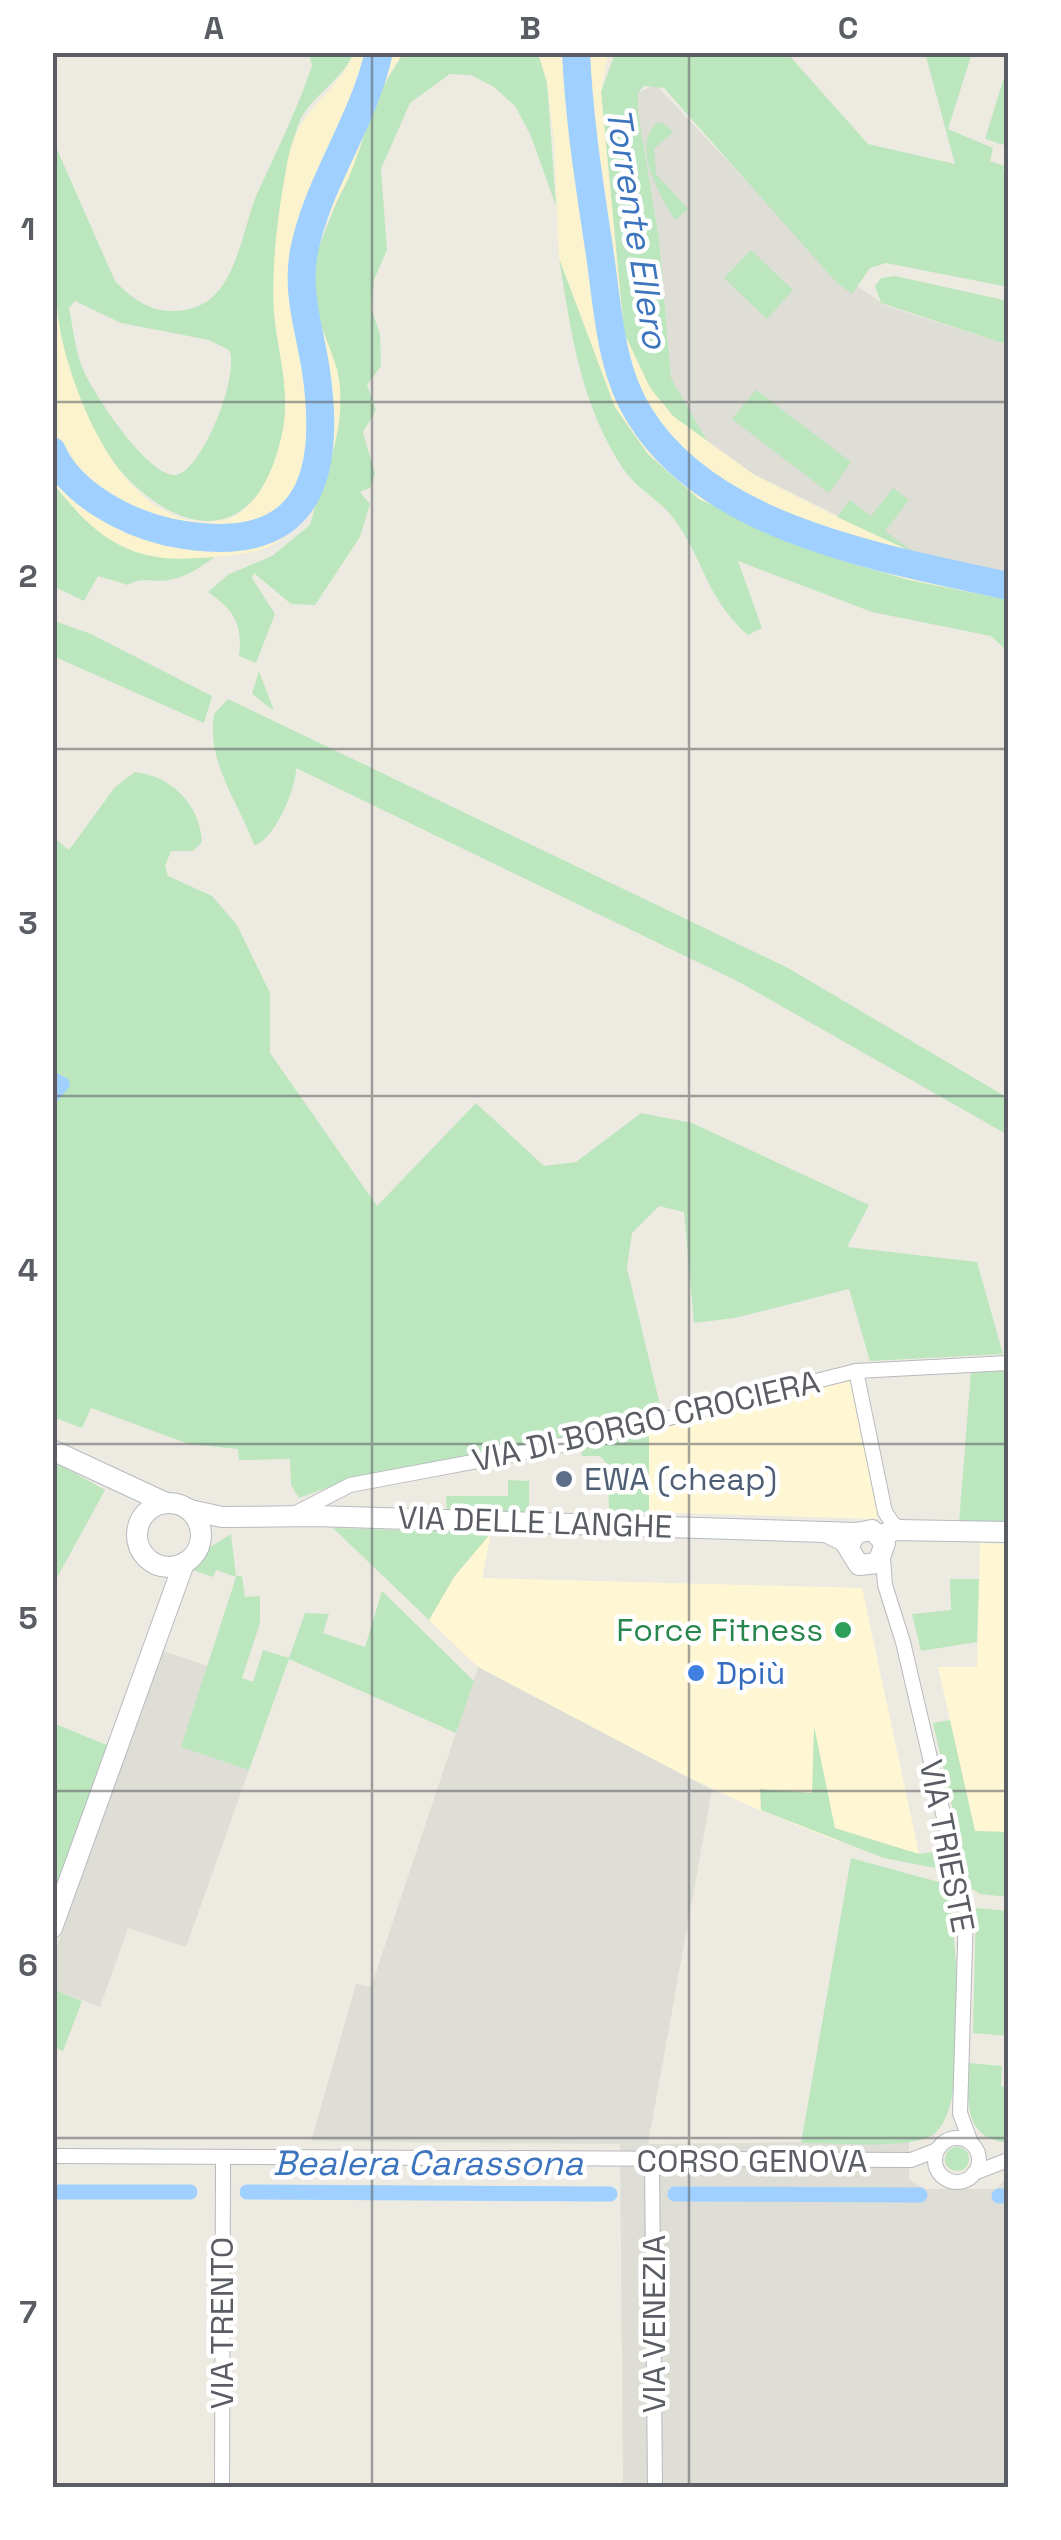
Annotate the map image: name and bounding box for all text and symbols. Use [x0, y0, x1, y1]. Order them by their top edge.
text: A [204, 8, 224, 48]
text: B [519, 8, 541, 48]
text: C [838, 8, 858, 48]
water label: Torrente Ellero [596, 105, 678, 353]
text: 1 [21, 209, 35, 249]
text: 2 [18, 556, 38, 596]
text: 3 [18, 903, 38, 943]
text: 4 [18, 1250, 38, 1290]
street label: VIA DI BORGO CROCIERA [468, 1362, 824, 1480]
place label: EWA (cheap) [584, 1459, 777, 1499]
marker: EWA (cheap) [553, 1468, 575, 1490]
street label: VIA DELLE LANGHE [397, 1497, 673, 1547]
text: 5 [18, 1598, 38, 1638]
place label: Force Fitness [616, 1610, 823, 1650]
marker: Force Fitness [832, 1619, 854, 1641]
place label: Dpiù [716, 1653, 785, 1693]
marker: Dpiù [685, 1662, 707, 1684]
street label: VIA TRIESTE [911, 1756, 983, 1936]
text: 6 [18, 1945, 38, 1985]
water label: Bealera Carassona [273, 2141, 584, 2185]
street label: CORSO GENOVA [637, 2141, 867, 2181]
street label: VIA VENEZIA [634, 2235, 674, 2413]
street label: VIA TRENTO [202, 2237, 242, 2409]
text: 7 [19, 2292, 37, 2332]

